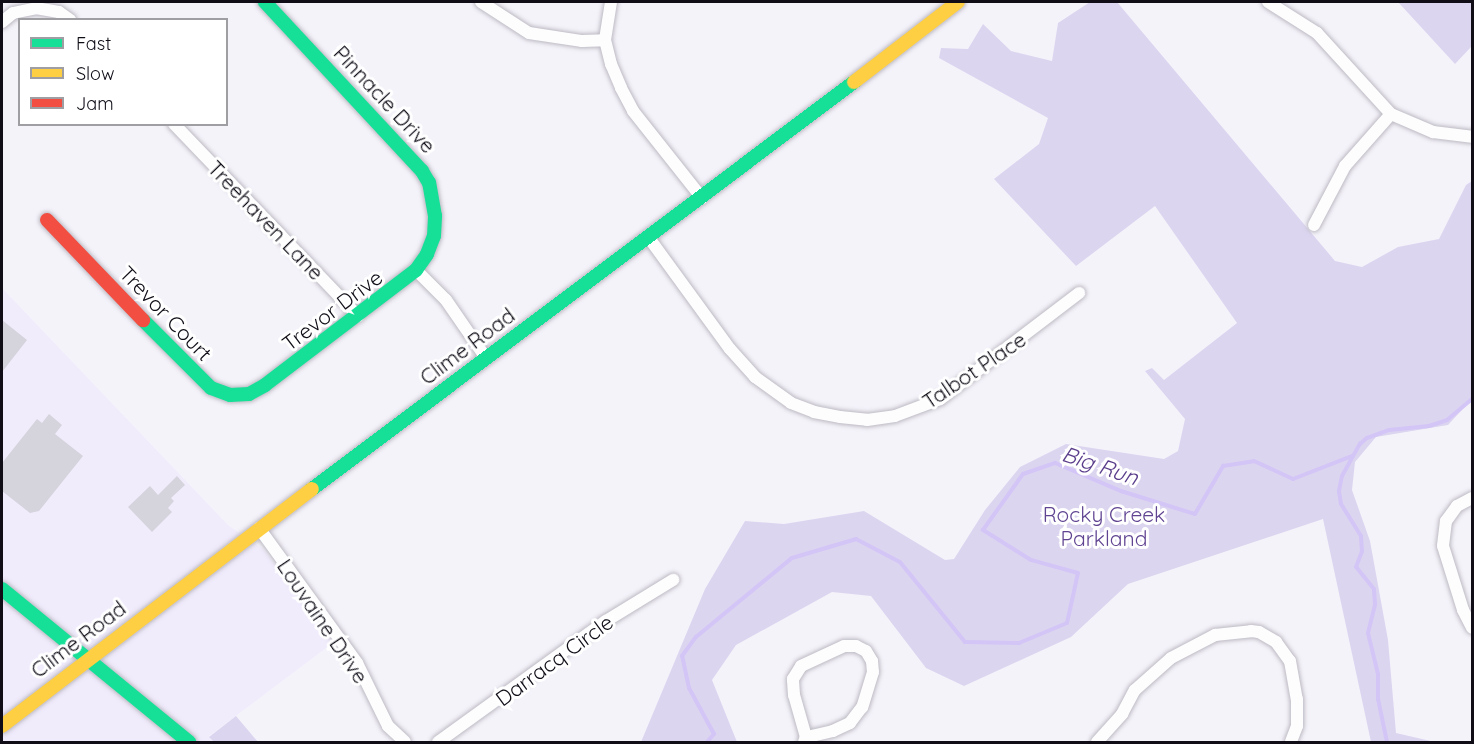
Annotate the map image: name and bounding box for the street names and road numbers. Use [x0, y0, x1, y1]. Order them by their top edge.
street label: Pinnacle Drive [329, 40, 441, 158]
street label: Treehaven Lane [203, 155, 329, 285]
street label: Trevor Court [115, 260, 217, 366]
street label: Trevor Drive [277, 264, 387, 356]
street label: Clime Road [415, 302, 519, 390]
street label: Talbot Place [918, 326, 1030, 414]
street label: Louvaine Drive [272, 554, 374, 688]
street label: Clime Road [26, 595, 130, 683]
street label: Darracq Circle [490, 609, 618, 711]

